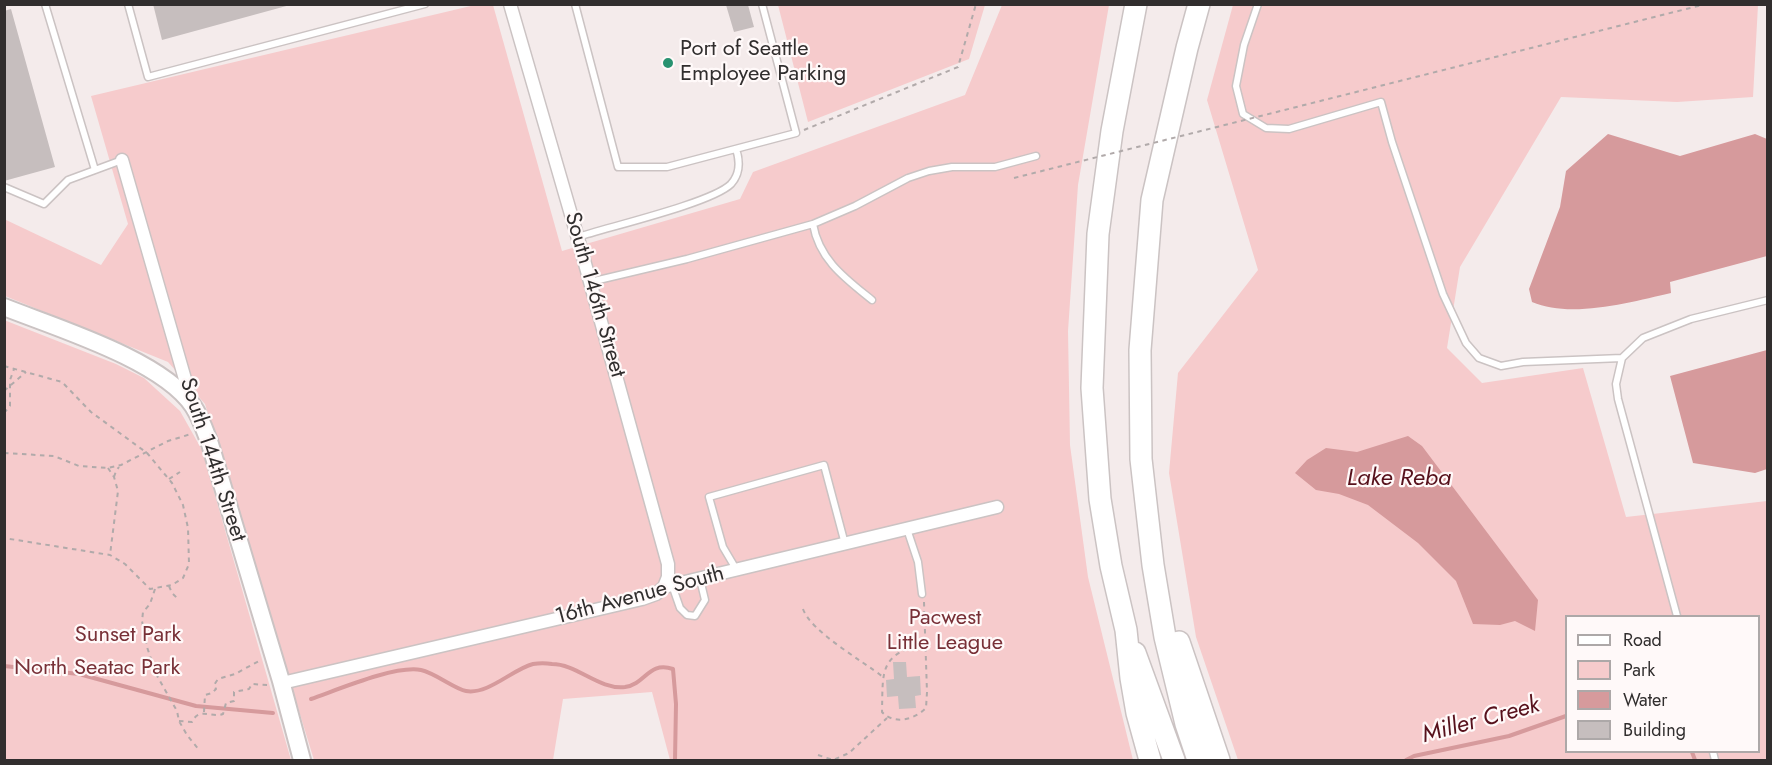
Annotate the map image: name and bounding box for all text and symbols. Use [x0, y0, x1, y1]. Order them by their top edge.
place label: Port of Seattle Employee Parking [680, 37, 846, 88]
marker: Port of Seattle Employee Parking [661, 56, 675, 70]
street label: South 146th Street [558, 209, 630, 381]
street label: South 144th Street [173, 375, 251, 545]
water label: Lake Reba [1347, 465, 1451, 493]
street label: 16th Avenue South [553, 561, 727, 631]
park label: Pacwest Little League [887, 606, 1003, 658]
legend [1565, 615, 1760, 753]
park label: Sunset Park [75, 623, 181, 649]
text: Road [1623, 627, 1662, 653]
park label: North Seatac Park [14, 656, 180, 682]
text: Park [1623, 657, 1655, 683]
text: Water [1623, 687, 1667, 713]
water label: Miller Creek [1419, 691, 1543, 751]
text: Building [1623, 717, 1686, 743]

